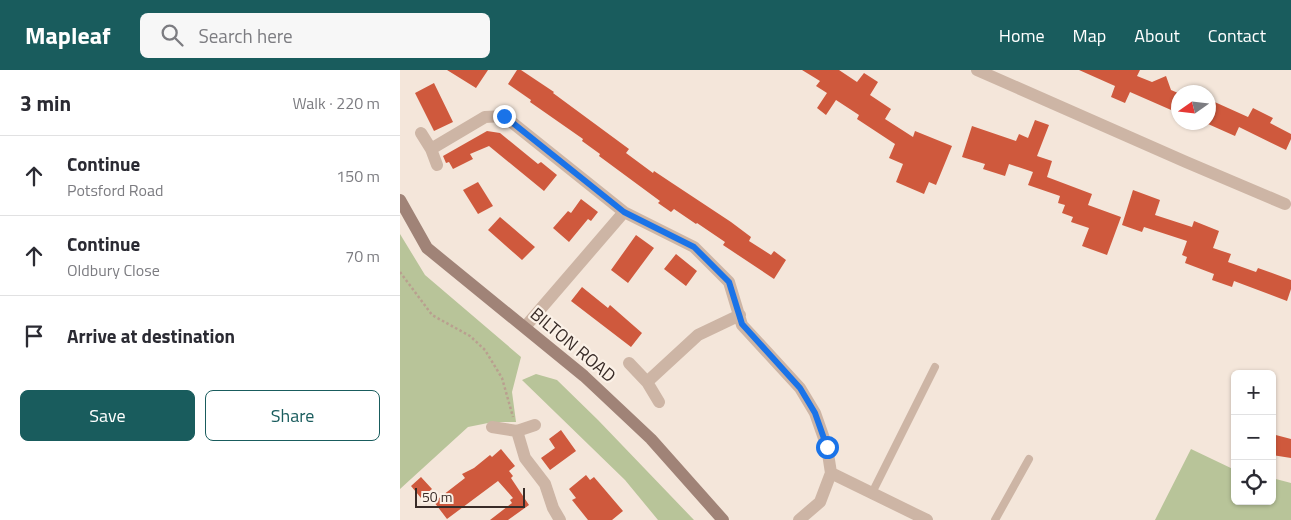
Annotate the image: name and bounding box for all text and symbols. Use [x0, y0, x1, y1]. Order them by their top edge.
search box [140, 13, 490, 58]
text: Mapleaf [25, 17, 110, 53]
icon: search [158, 21, 186, 49]
text: Search here [198, 21, 293, 50]
text: Home [999, 22, 1045, 49]
text: Map [1073, 22, 1106, 49]
text: About [1134, 22, 1180, 49]
text: Contact [1208, 22, 1266, 49]
north arrow [1171, 85, 1216, 130]
text: 3 min [20, 87, 71, 119]
text: Walk · 220 m [292, 91, 380, 115]
route end [493, 105, 516, 128]
text: Continue [67, 149, 140, 178]
icon: ahead [20, 162, 48, 190]
text: 150 m [336, 164, 380, 188]
text: Potsford Road [67, 178, 163, 202]
text: Continue [67, 229, 140, 258]
icon: ahead [20, 242, 48, 270]
text: 70 m [345, 244, 380, 268]
text: Oldbury Close [67, 258, 160, 282]
street label: BILTON ROAD [525, 301, 622, 389]
text: Arrive at destination [67, 321, 235, 350]
icon: arrive [20, 322, 48, 350]
map controls [1231, 370, 1276, 505]
button: + [1231, 370, 1276, 415]
button: Save [20, 390, 195, 441]
button: Share [205, 390, 380, 441]
button: − [1231, 415, 1276, 460]
route start [816, 436, 839, 459]
button: locate [1231, 460, 1276, 505]
scale bar [415, 485, 525, 508]
text: 50 m [422, 486, 452, 507]

